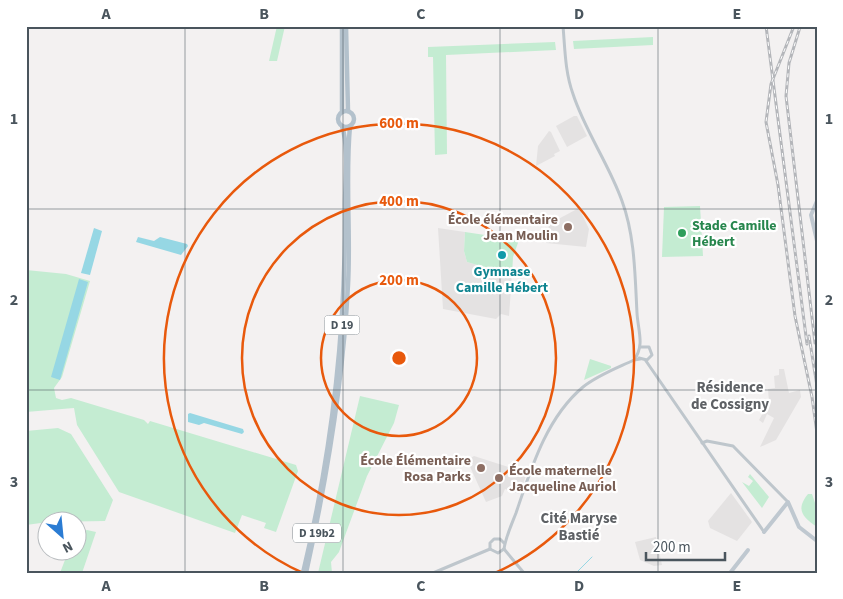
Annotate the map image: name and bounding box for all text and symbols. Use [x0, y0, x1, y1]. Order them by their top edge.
text: A [100, 3, 111, 25]
text: B [259, 3, 269, 25]
text: C [416, 3, 426, 25]
text: D [574, 3, 584, 25]
text: E [733, 3, 741, 25]
text: 1 [10, 108, 18, 130]
text: 1 [825, 108, 833, 130]
text: 600 m [379, 113, 419, 134]
text: 400 m [379, 191, 419, 212]
place label: École élémentaire Jean Moulin [448, 210, 558, 246]
place label: Stade Camille Hébert [692, 216, 777, 252]
marker: École élémentaire Jean Moulin [562, 221, 574, 233]
marker: Stade Camille Hébert [676, 227, 688, 239]
marker: Gymnase Camille Hébert [496, 249, 508, 261]
place label: Gymnase Camille Hébert [456, 262, 549, 298]
text: 200 m [379, 270, 419, 291]
text: 2 [10, 289, 18, 311]
text: 2 [825, 289, 833, 311]
road number: D 19 [324, 316, 360, 334]
centre of rings [390, 349, 408, 367]
district label: Résidence de Cossigny [691, 377, 769, 415]
place label: École Élémentaire Rosa Parks [360, 451, 471, 487]
place label: École maternelle Jacqueline Auriol [509, 461, 616, 497]
marker: École Élémentaire Rosa Parks [475, 462, 487, 474]
text: 3 [10, 471, 18, 493]
text: 3 [825, 471, 833, 493]
marker: École maternelle Jacqueline Auriol [493, 472, 505, 484]
district label: Cité Maryse Bastié [541, 508, 618, 546]
north arrow [38, 512, 88, 562]
road number: D 19b2 [293, 524, 341, 542]
scale bar [646, 529, 724, 561]
text: N [59, 536, 76, 558]
text: 200 m [653, 537, 691, 558]
text: A [100, 575, 111, 597]
text: B [259, 575, 269, 597]
text: C [416, 575, 426, 597]
text: D [574, 575, 584, 597]
text: E [733, 575, 741, 597]

